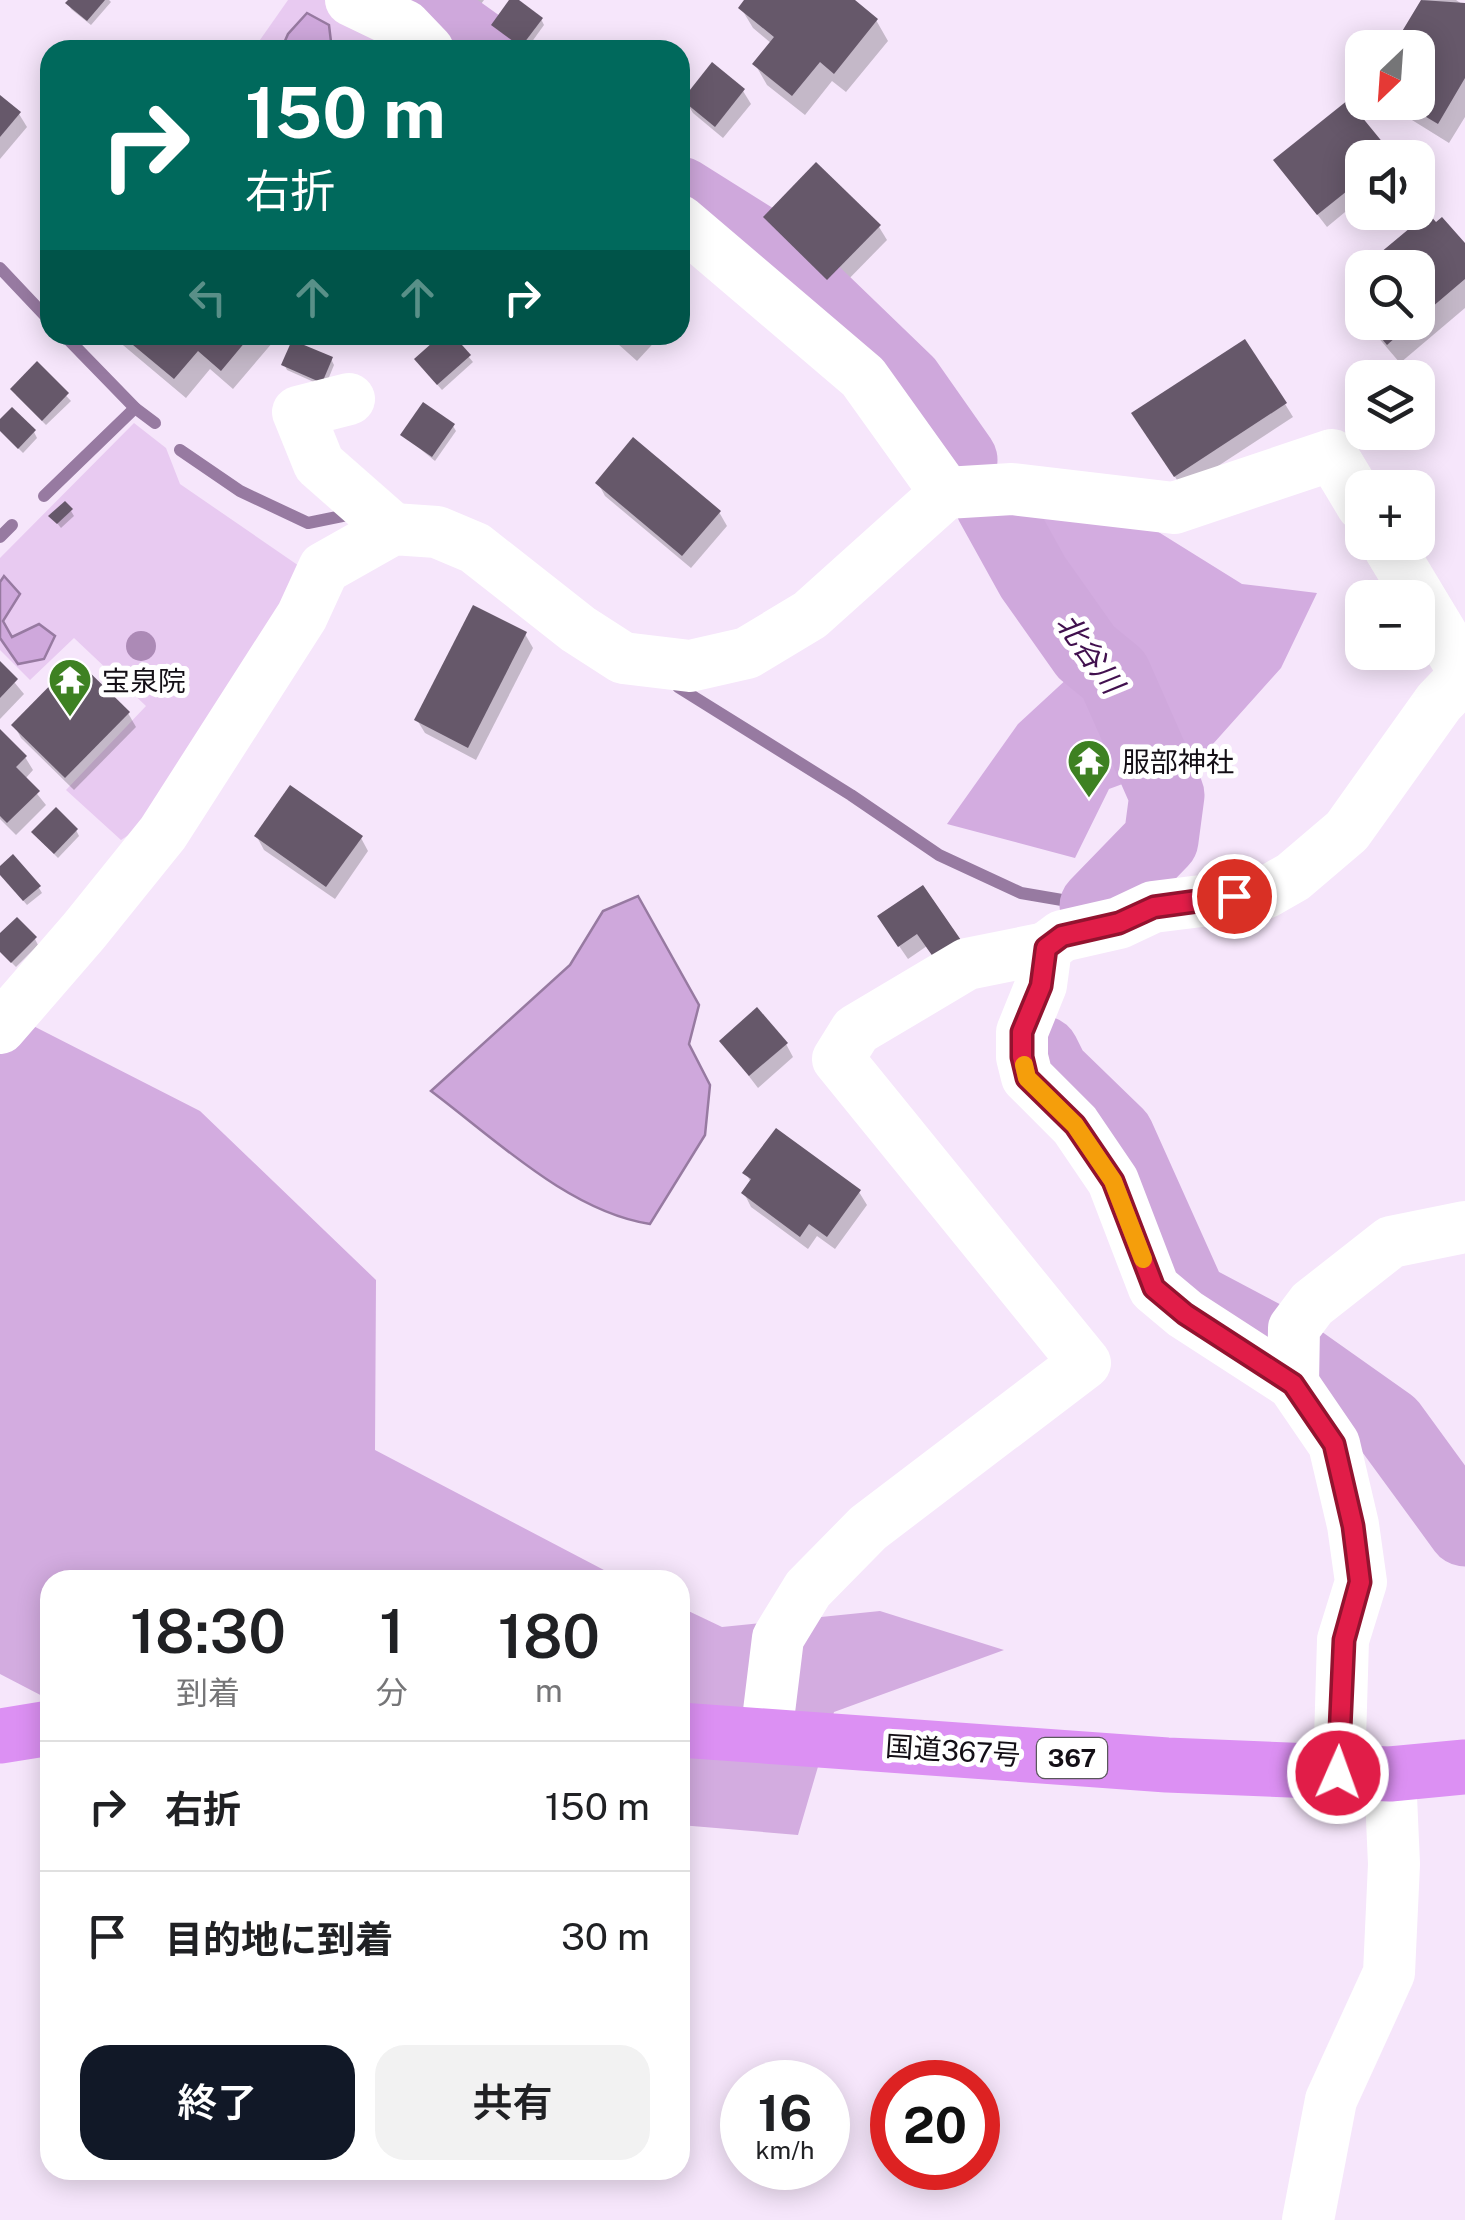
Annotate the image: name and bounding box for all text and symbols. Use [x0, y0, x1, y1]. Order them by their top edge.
north arrow [1345, 30, 1435, 120]
map controls [1345, 30, 1435, 670]
text: 150 m [245, 71, 446, 154]
icon: right [80, 80, 210, 210]
button: sound [1345, 140, 1435, 230]
text: 右折 [245, 164, 335, 217]
button: search [1345, 250, 1435, 340]
icon: left [180, 270, 235, 325]
icon: ahead [285, 270, 340, 325]
icon: ahead [390, 270, 445, 325]
icon: right [495, 270, 550, 325]
button: layers [1345, 360, 1435, 450]
button: + [1345, 470, 1435, 560]
button: − [1345, 580, 1435, 670]
water label: 北谷川 [1049, 606, 1133, 702]
temple icon: 宝泉院 [47, 657, 93, 718]
place label: 宝泉院 [102, 664, 186, 697]
temple icon: 服部神社 [1066, 738, 1112, 799]
place label: 服部神社 [1122, 745, 1234, 778]
pin [1192, 854, 1277, 939]
icon: arrive [1207, 869, 1262, 924]
text: 18:30 [130, 1596, 286, 1667]
text: 1 [379, 1596, 404, 1667]
text: 180 [498, 1601, 600, 1672]
text: m [535, 1672, 563, 1709]
text: 到着 [176, 1674, 240, 1711]
text: 分 [376, 1674, 408, 1711]
position arrow [1286, 1721, 1390, 1825]
street label: 国道367号 [884, 1729, 1022, 1771]
road number: 367 [1037, 1738, 1107, 1778]
icon: right [80, 1779, 135, 1834]
text: 150 m [545, 1784, 650, 1829]
text: 右折 [165, 1787, 241, 1832]
icon: arrive [80, 1909, 135, 1964]
text: 30 m [561, 1914, 650, 1959]
text: 目的地に到着 [165, 1917, 393, 1962]
button: 終了 [80, 2045, 355, 2160]
button: 共有 [375, 2045, 650, 2160]
speed limit sign: 20 [870, 2060, 1000, 2190]
text: 16 [758, 2083, 812, 2142]
text: km/h [756, 2135, 814, 2165]

